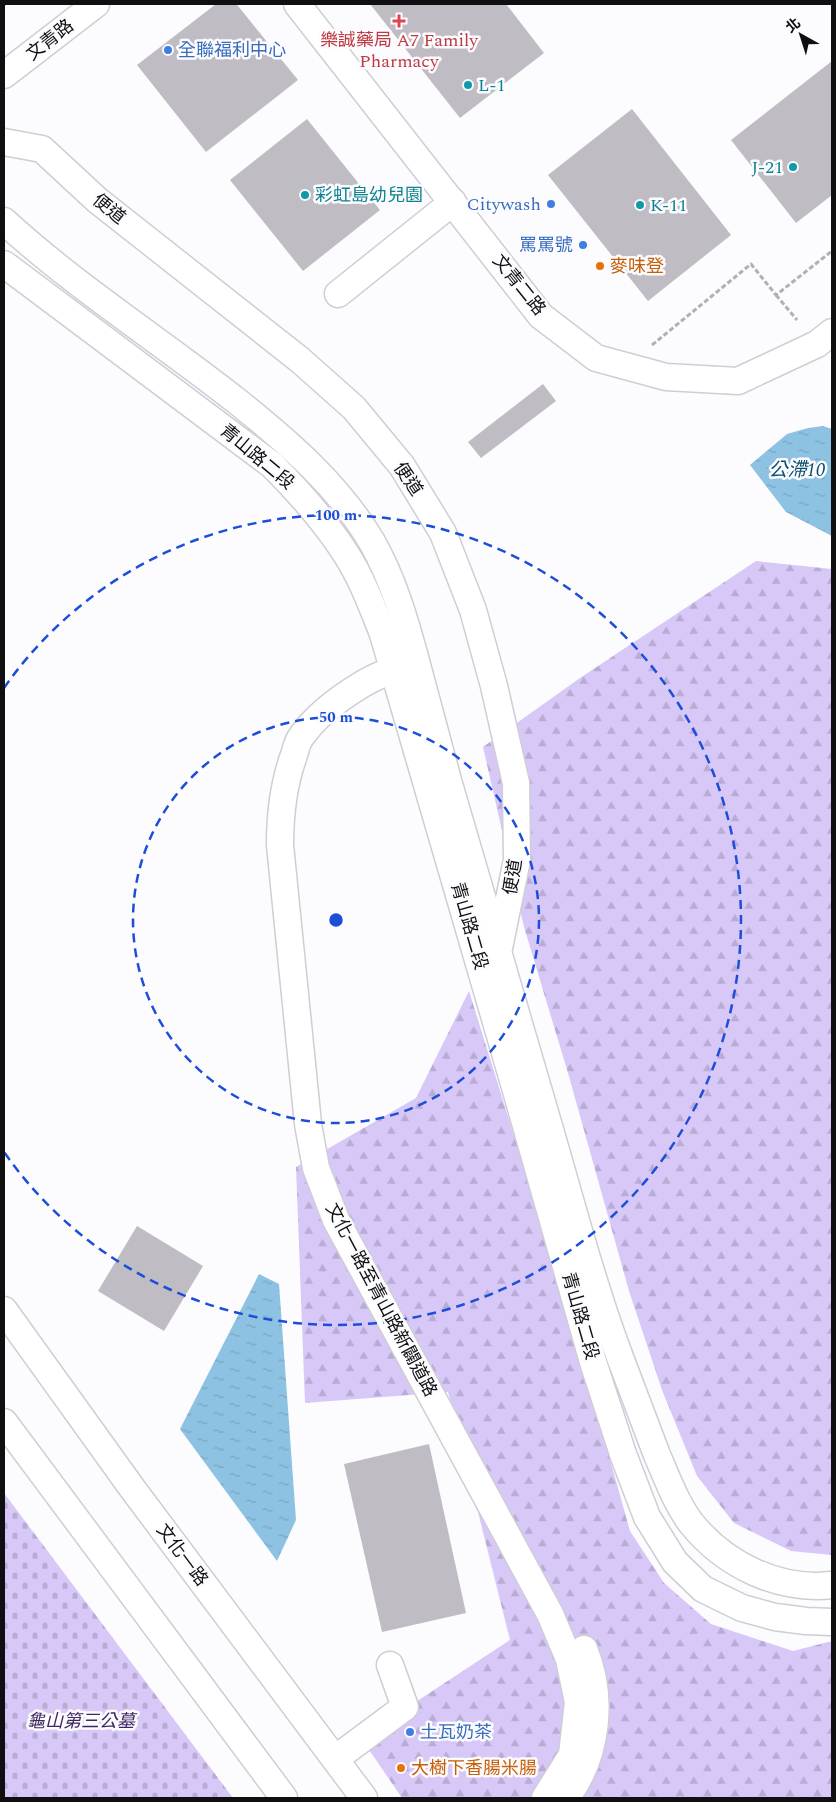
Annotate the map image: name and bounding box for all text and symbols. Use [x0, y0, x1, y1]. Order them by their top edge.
north arrow [776, 10, 826, 60]
street label: 文青路 [20, 13, 80, 67]
text: 北 [781, 13, 805, 38]
marker: 樂誠藥局 A7 Family Pharmacy [393, 15, 405, 27]
place label: 樂誠藥局 A7 Family Pharmacy [320, 27, 479, 75]
place label: 全聯福利中心 [178, 37, 286, 64]
marker: 全聯福利中心 [162, 44, 174, 56]
place label: L-1 [478, 72, 505, 99]
marker: L-1 [462, 79, 474, 91]
place label: J-21 [751, 154, 783, 181]
marker: J-21 [787, 161, 799, 173]
place label: 彩虹島幼兒園 [315, 182, 423, 209]
street label: 便道 [87, 187, 131, 231]
marker: 彩虹島幼兒園 [299, 189, 311, 201]
place label: Citywash [467, 191, 541, 218]
place label: K-11 [650, 192, 687, 219]
marker: Citywash [545, 198, 557, 210]
marker: K-11 [634, 199, 646, 211]
place label: 罵罵號 [519, 232, 573, 259]
marker: 罵罵號 [577, 239, 589, 251]
street label: 文青二路 [486, 249, 552, 321]
place label: 麥味登 [610, 253, 664, 280]
marker: 麥味登 [594, 260, 606, 272]
street label: 青山路二段 [214, 418, 300, 496]
water label: 公滯10 [768, 456, 826, 485]
street label: 便道 [387, 457, 429, 501]
text: 100 m [315, 504, 358, 527]
text: 50 m [319, 706, 354, 729]
street label: 便道 [497, 857, 529, 897]
street label: 青山路二段 [444, 879, 494, 973]
centre of rings [327, 911, 345, 929]
street label: 文化一路至青山路新闢道路 [318, 1198, 444, 1402]
street label: 青山路二段 [555, 1269, 605, 1363]
street label: 文化一路 [150, 1518, 214, 1592]
park label: 龜山第三公墓 [27, 1708, 138, 1735]
place label: 土瓦奶茶 [420, 1719, 492, 1746]
marker: 土瓦奶茶 [404, 1726, 416, 1738]
place label: 大樹下香腸米腸 [411, 1755, 537, 1782]
marker: 大樹下香腸米腸 [395, 1762, 407, 1774]

